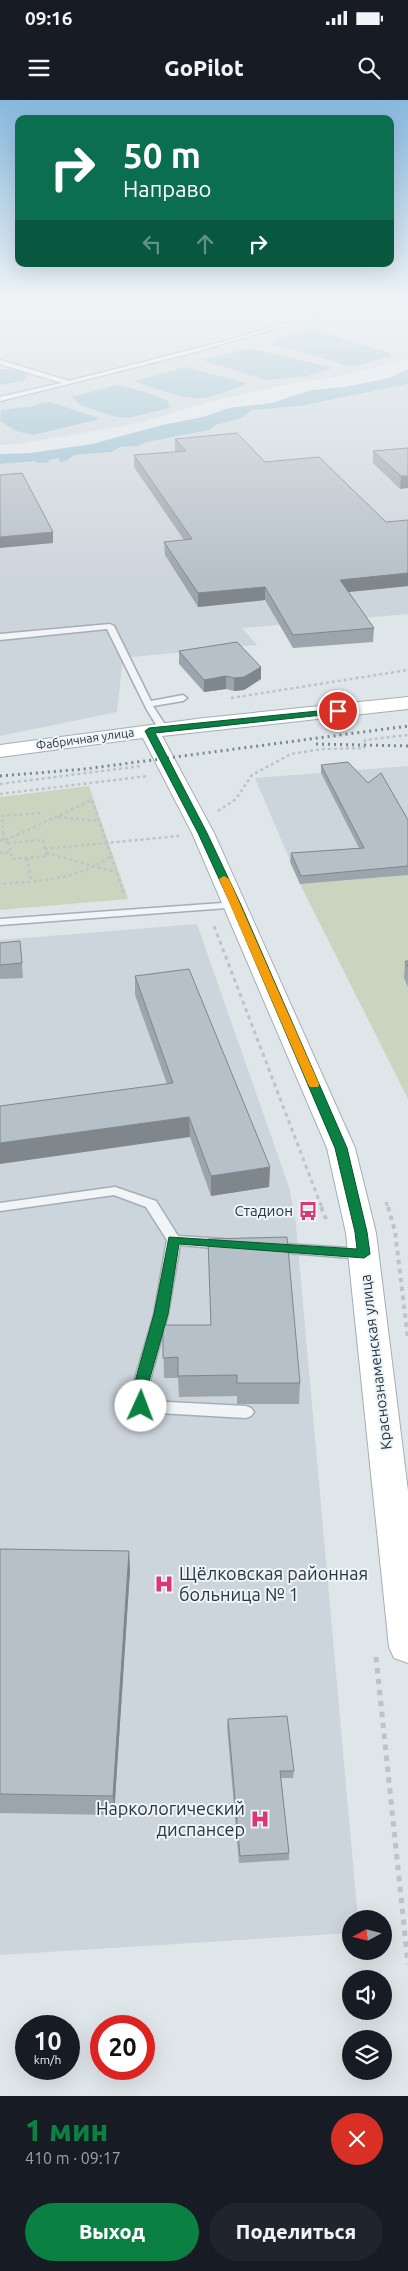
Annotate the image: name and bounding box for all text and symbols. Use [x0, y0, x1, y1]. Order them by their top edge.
text: 09:16 [25, 7, 73, 29]
icon: menu [25, 54, 53, 82]
icon: search [355, 54, 383, 82]
text: GoPilot [164, 55, 244, 80]
icon: right [40, 135, 105, 200]
text: 50 m [123, 135, 201, 175]
text: Направо [123, 176, 211, 201]
icon: left [138, 230, 166, 258]
icon: ahead [191, 230, 219, 258]
icon: right [244, 230, 272, 258]
pin [317, 690, 359, 732]
icon: arrive [324, 697, 352, 725]
street label: Фабричная улица [35, 725, 135, 752]
bus stop icon: Стадион [297, 1200, 319, 1222]
place label: Стадион [235, 1202, 293, 1219]
street label: Краснознаменская улица [356, 1273, 395, 1451]
position arrow [114, 1379, 166, 1431]
place label: Щёлковская районная больница № 1 [179, 1563, 368, 1604]
hospital icon: Щёлковская районная больница № 1 [153, 1573, 175, 1595]
place label: Наркологический диспансер [96, 1798, 245, 1839]
hospital icon: Наркологический диспансер [249, 1808, 271, 1830]
north arrow [342, 1910, 392, 1960]
map controls [342, 1910, 392, 2080]
button: sound [342, 1970, 392, 2020]
speed limit sign: 20 [90, 2015, 155, 2080]
text: 10 [33, 2027, 62, 2055]
button: layers [342, 2030, 392, 2080]
text: km/h [34, 2053, 61, 2066]
text: 1 мин [25, 2113, 108, 2147]
button: close [331, 2113, 383, 2165]
text: 410 m · 09:17 [25, 2149, 121, 2167]
button: Выход [25, 2203, 199, 2261]
button: Поделиться [209, 2203, 383, 2261]

